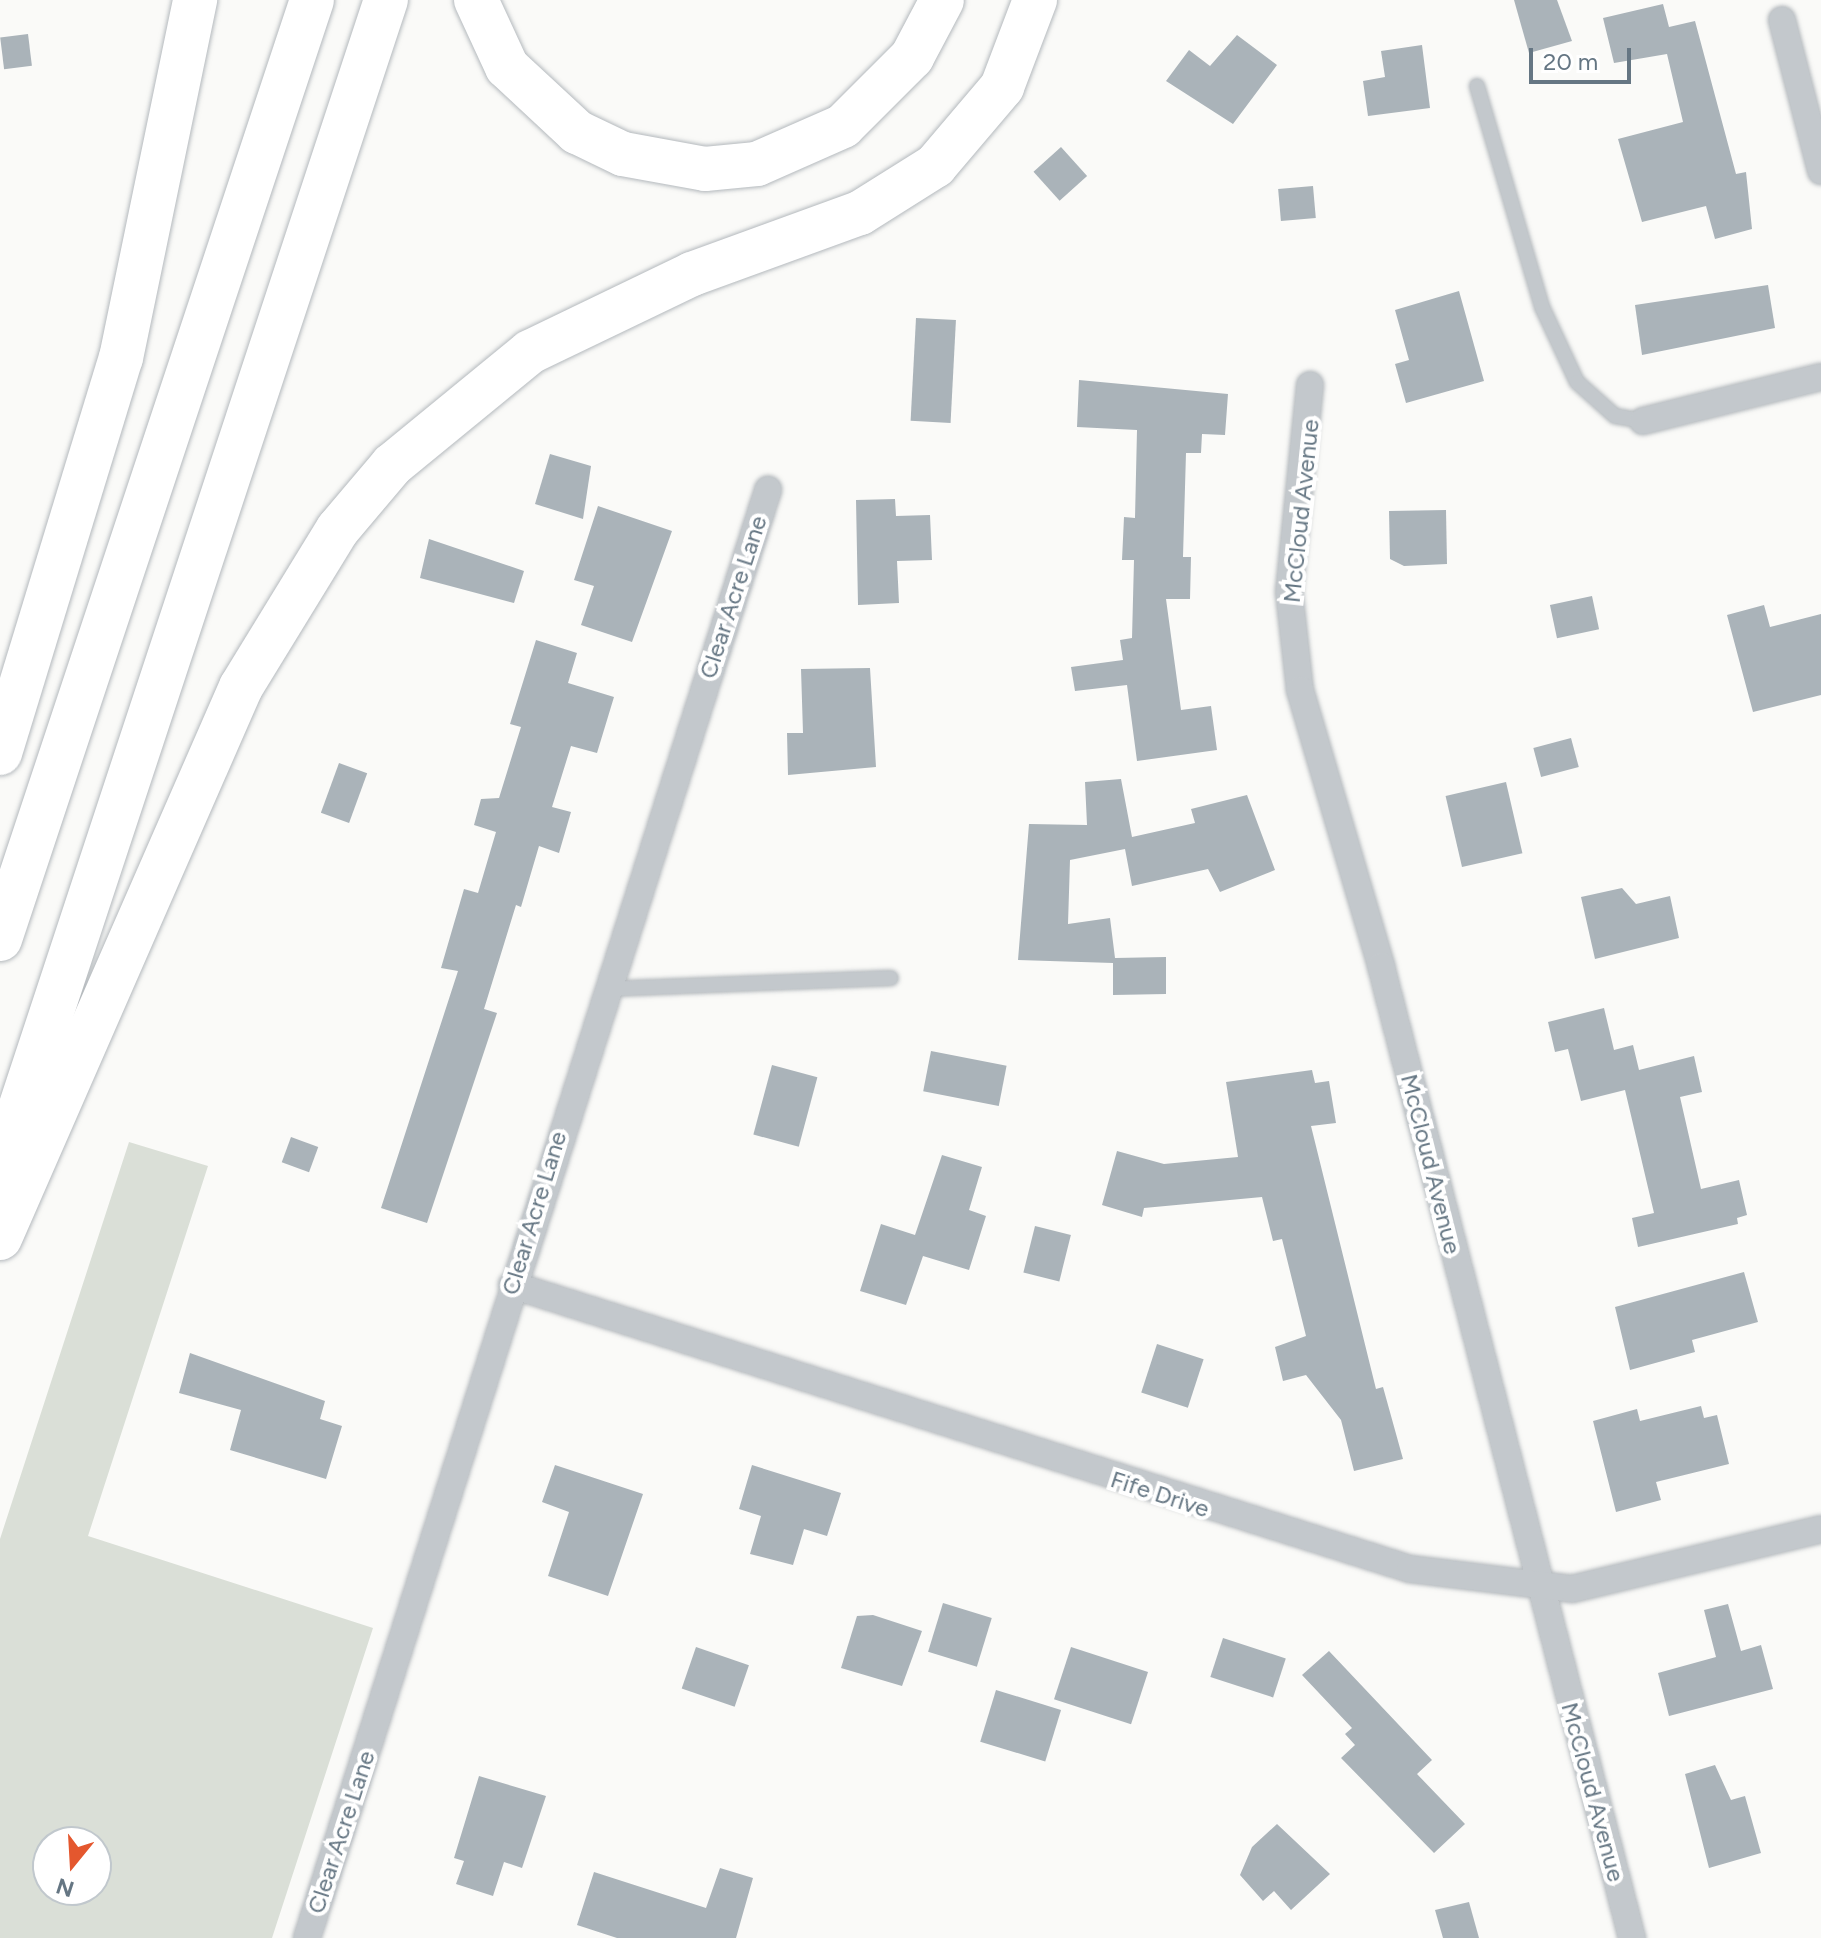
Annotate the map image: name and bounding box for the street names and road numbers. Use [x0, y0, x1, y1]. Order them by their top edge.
street label: McCloud Avenue [1277, 418, 1325, 604]
street label: Clear Acre Lane [693, 512, 773, 682]
street label: McCloud Avenue [1395, 1071, 1467, 1257]
street label: Clear Acre Lane [495, 1128, 573, 1298]
street label: Fife Drive [1107, 1465, 1213, 1523]
street label: McCloud Avenue [1555, 1699, 1631, 1885]
street label: Clear Acre Lane [301, 1747, 381, 1917]

